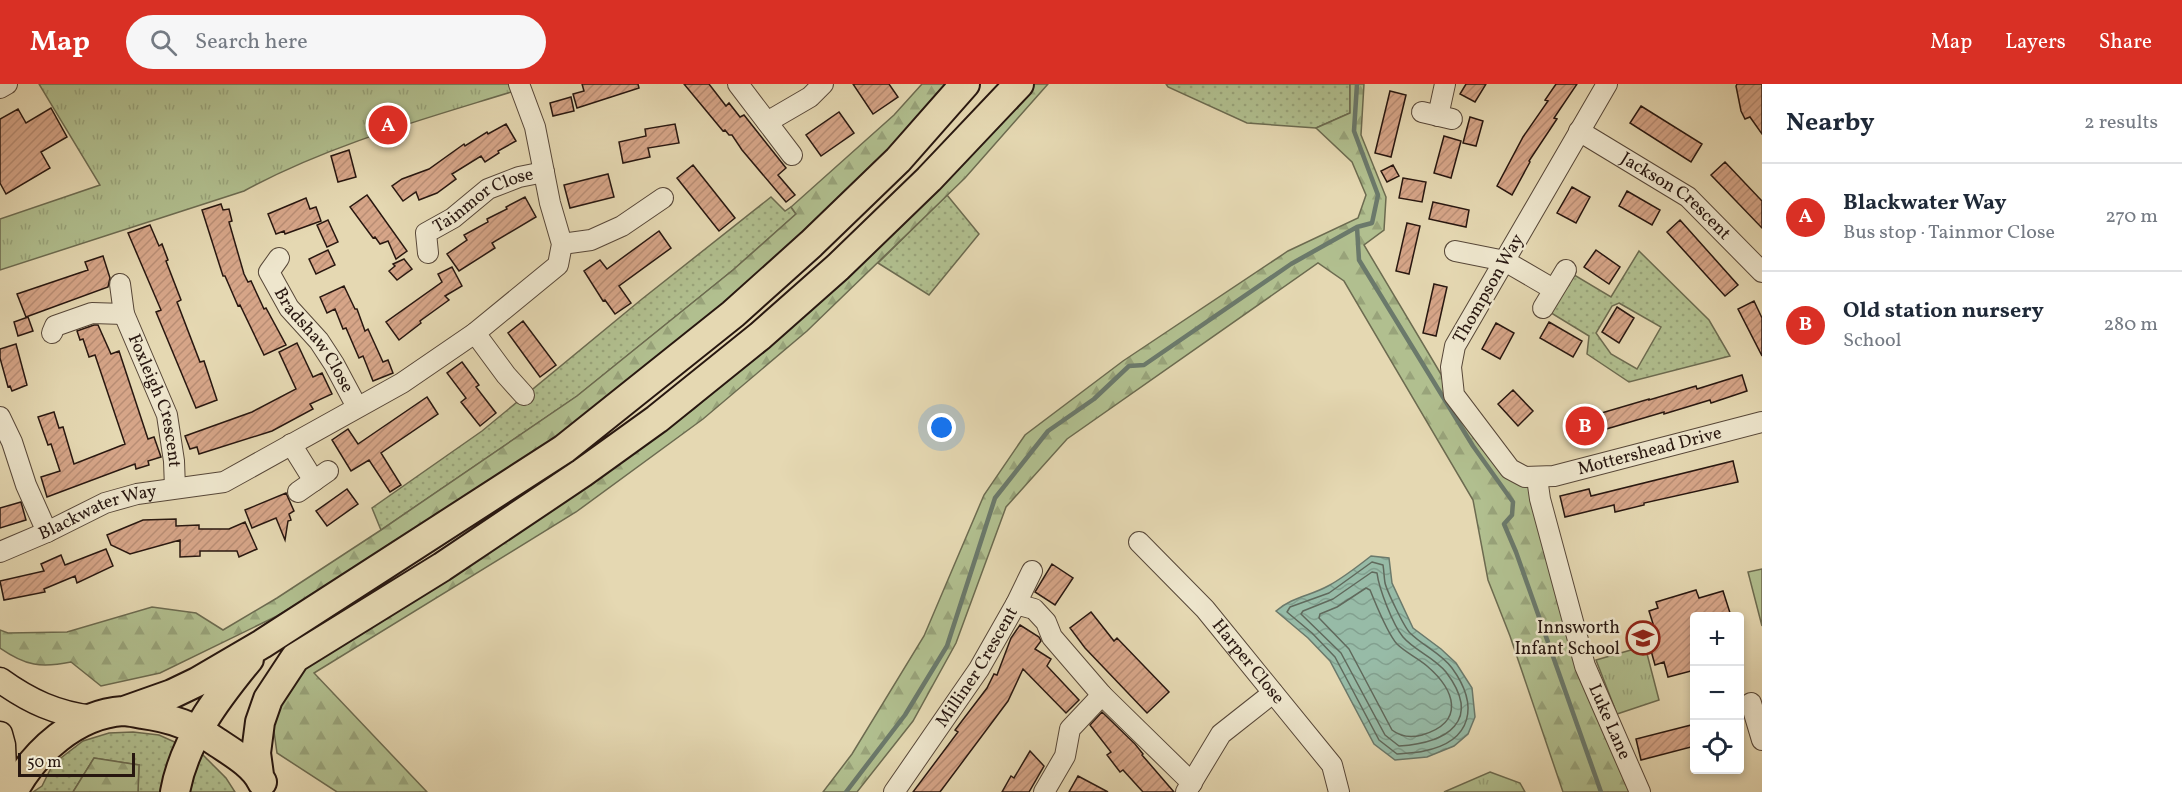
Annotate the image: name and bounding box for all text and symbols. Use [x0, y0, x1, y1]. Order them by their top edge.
search box [126, 15, 546, 69]
text: Map [30, 23, 90, 62]
icon: search [147, 26, 180, 59]
text: Search here [195, 27, 308, 58]
text: Map [1930, 28, 1972, 57]
text: Layers [2005, 28, 2066, 57]
text: Share [2099, 28, 2152, 57]
pin: A [368, 102, 408, 147]
text: Nearby [1786, 105, 1875, 141]
text: 2 results [2084, 109, 2158, 137]
street label: Jackson Crescent [1616, 146, 1736, 246]
street label: Tainmor Close [428, 162, 536, 239]
text: Blackwater Way [1843, 188, 2007, 219]
text: A [1798, 203, 1813, 231]
text: 270 m [2105, 203, 2158, 231]
text: Bus stop · Tainmor Close [1843, 219, 2055, 247]
street label: Thompson Way [1447, 229, 1531, 348]
street label: Bradshaw Close [267, 283, 360, 397]
text: Old station nursery [1843, 296, 2044, 327]
text: B [1799, 311, 1812, 339]
text: 280 m [2103, 311, 2158, 339]
text: School [1843, 327, 1901, 355]
street label: Foxleigh Crescent [121, 330, 187, 468]
pin: B [1566, 404, 1604, 448]
your location [927, 413, 956, 442]
street label: Mottershead Drive [1575, 420, 1724, 482]
street label: Blackwater Way [35, 479, 159, 547]
street label: Milliner Crescent [930, 602, 1024, 733]
map controls [1690, 612, 1744, 774]
button: + [1690, 612, 1744, 666]
street label: Harper Close [1206, 614, 1290, 710]
place label: Innsworth Infant School [1514, 616, 1620, 662]
school or university icon: Innsworth Infant School [1625, 620, 1661, 656]
button: − [1690, 666, 1744, 720]
street label: Luke Lane [1582, 680, 1637, 764]
button: locate [1690, 720, 1744, 774]
scale bar [18, 750, 135, 778]
text: 50 m [27, 752, 61, 774]

